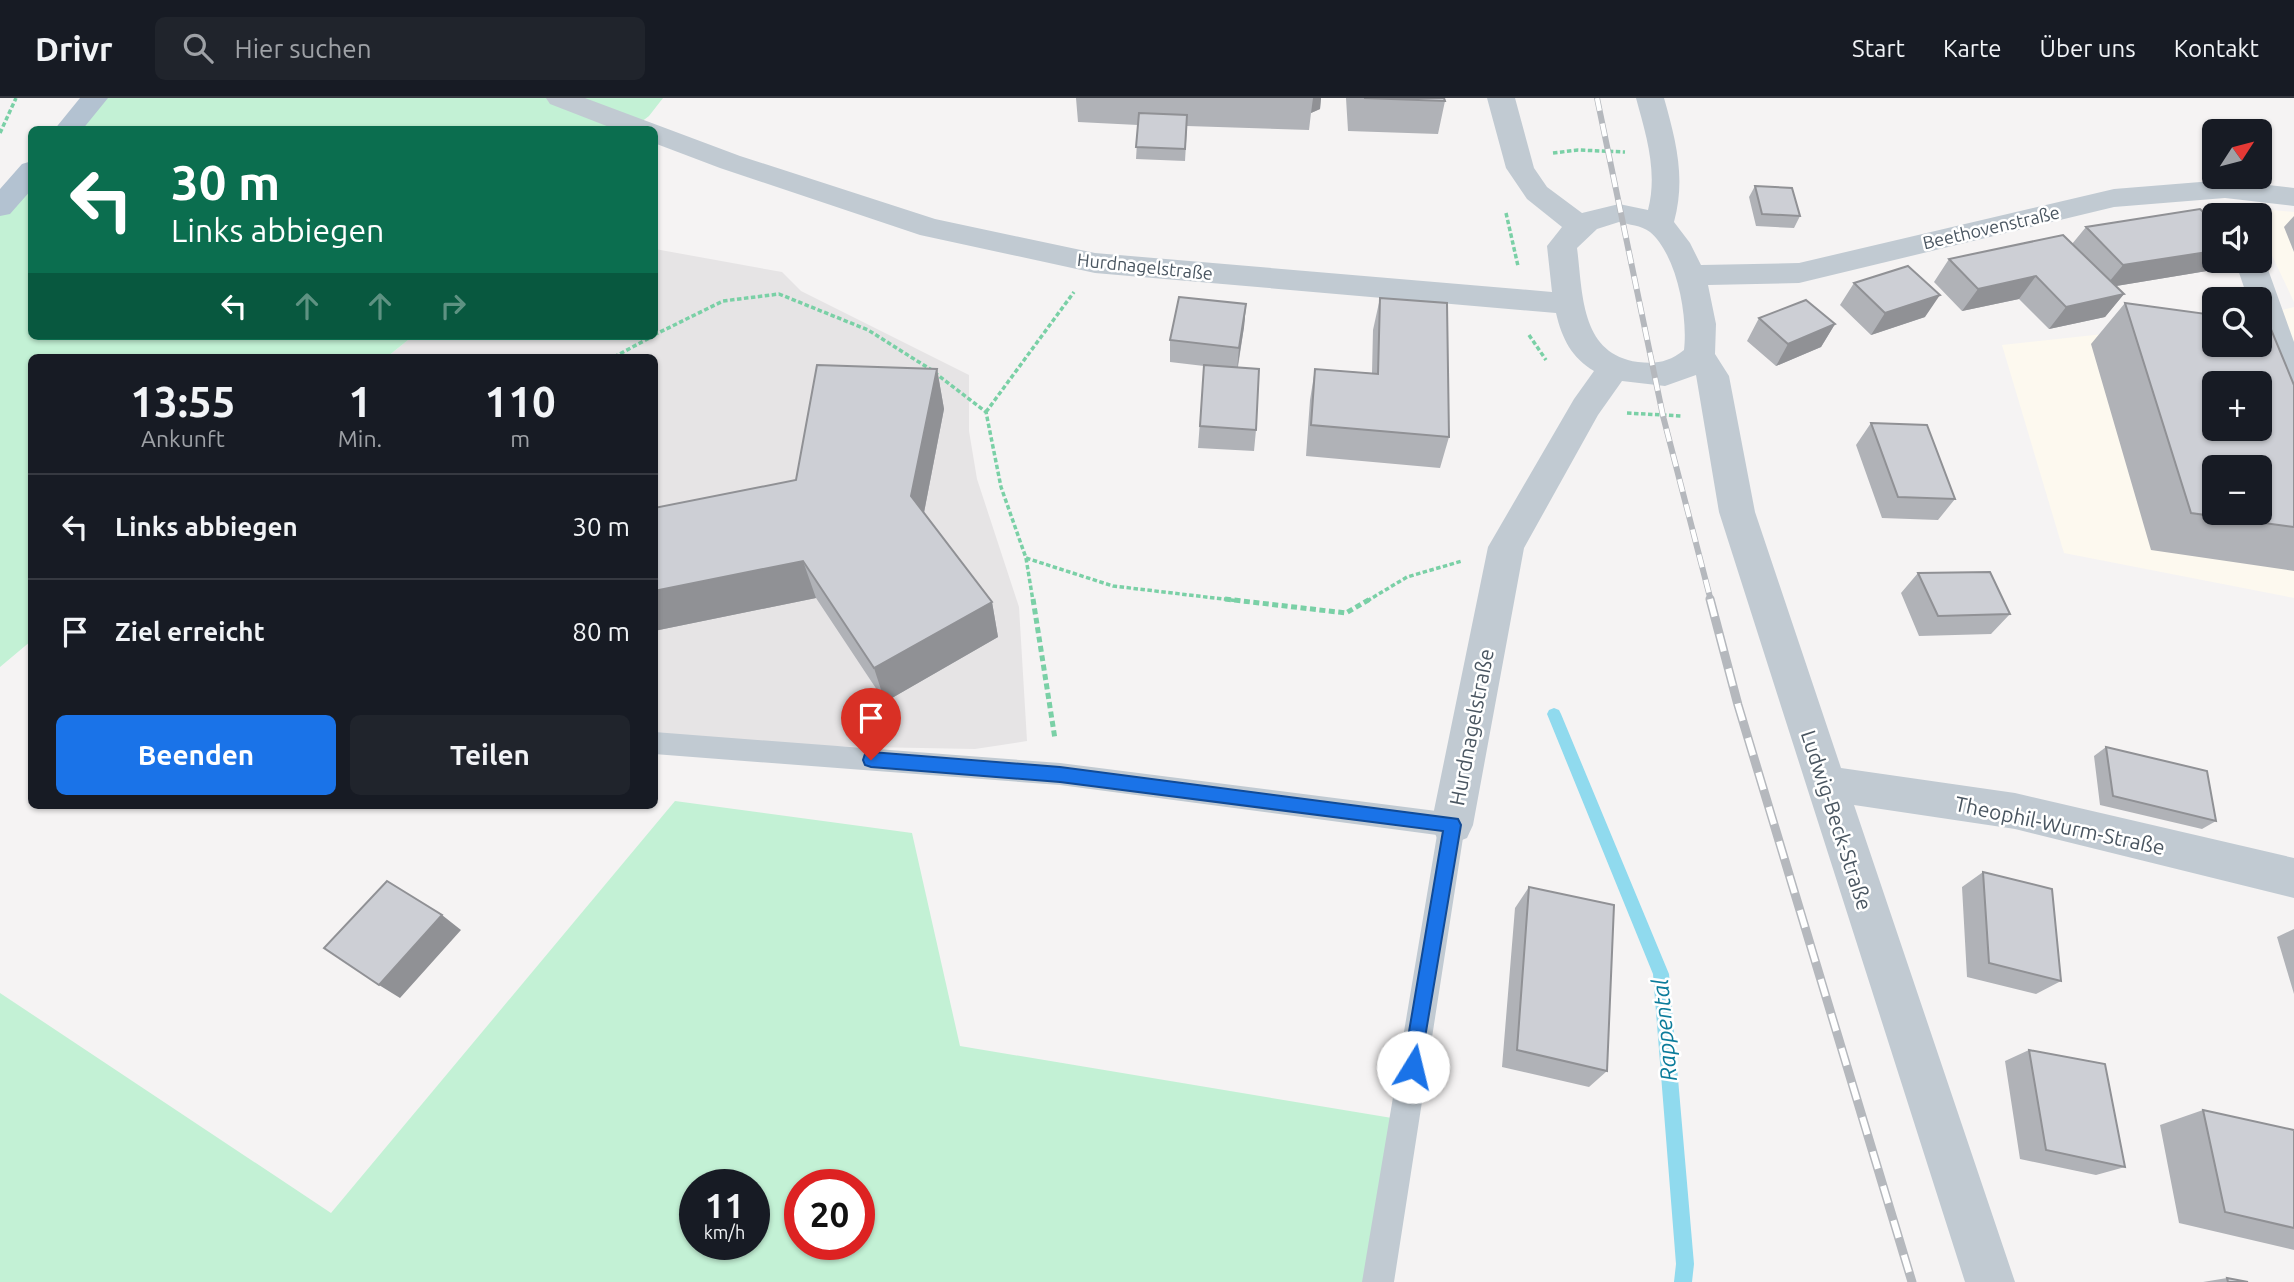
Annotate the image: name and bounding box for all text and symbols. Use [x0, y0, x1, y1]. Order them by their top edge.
search box [155, 17, 645, 80]
icon: search [179, 29, 217, 67]
text: Drivr [35, 30, 113, 67]
text: Hier suchen [235, 34, 371, 63]
text: Start [1852, 35, 1905, 62]
text: Karte [1943, 35, 2002, 62]
text: Über uns [2040, 35, 2136, 62]
text: Kontakt [2174, 35, 2259, 62]
north arrow [2202, 119, 2272, 189]
map controls [2202, 119, 2272, 525]
icon: left [56, 154, 147, 245]
text: 30 m [171, 154, 280, 209]
street label: Beethovenstraße [1921, 202, 2061, 252]
button: sound [2202, 203, 2272, 273]
text: Links abbiegen [171, 212, 384, 248]
street label: Hurdnagelstraße [1076, 249, 1214, 283]
icon: left [215, 287, 253, 325]
icon: ahead [288, 287, 326, 325]
icon: ahead [361, 287, 399, 325]
icon: right [434, 287, 472, 325]
button: search [2202, 287, 2272, 357]
button: + [2202, 371, 2272, 441]
text: 13:55 [130, 378, 235, 425]
text: 1 [348, 378, 372, 425]
text: 110 [485, 378, 556, 425]
text: Ankunft [141, 426, 225, 451]
text: Min. [338, 426, 382, 451]
text: m [510, 426, 530, 451]
button: − [2202, 455, 2272, 525]
icon: left [56, 508, 94, 546]
text: Links abbiegen [115, 512, 298, 541]
text: 30 m [572, 512, 630, 541]
icon: arrive [56, 613, 94, 651]
text: Ziel erreicht [115, 617, 265, 646]
text: 80 m [572, 617, 630, 646]
street label: Hurdnagelstraße [1444, 647, 1498, 807]
pin [841, 688, 901, 760]
icon: arrive [852, 699, 890, 737]
button: Beenden [56, 715, 336, 795]
button: Teilen [350, 715, 630, 795]
street label: Ludwig-Beck-Straße [1797, 727, 1877, 913]
street label: Theophil-Wurm-Straße [1953, 791, 2167, 859]
water label: Rappental [1647, 977, 1681, 1082]
position arrow [1376, 1030, 1450, 1104]
speed limit sign: 20 [784, 1169, 875, 1260]
text: 11 [705, 1185, 744, 1225]
text: km/h [704, 1222, 745, 1242]

